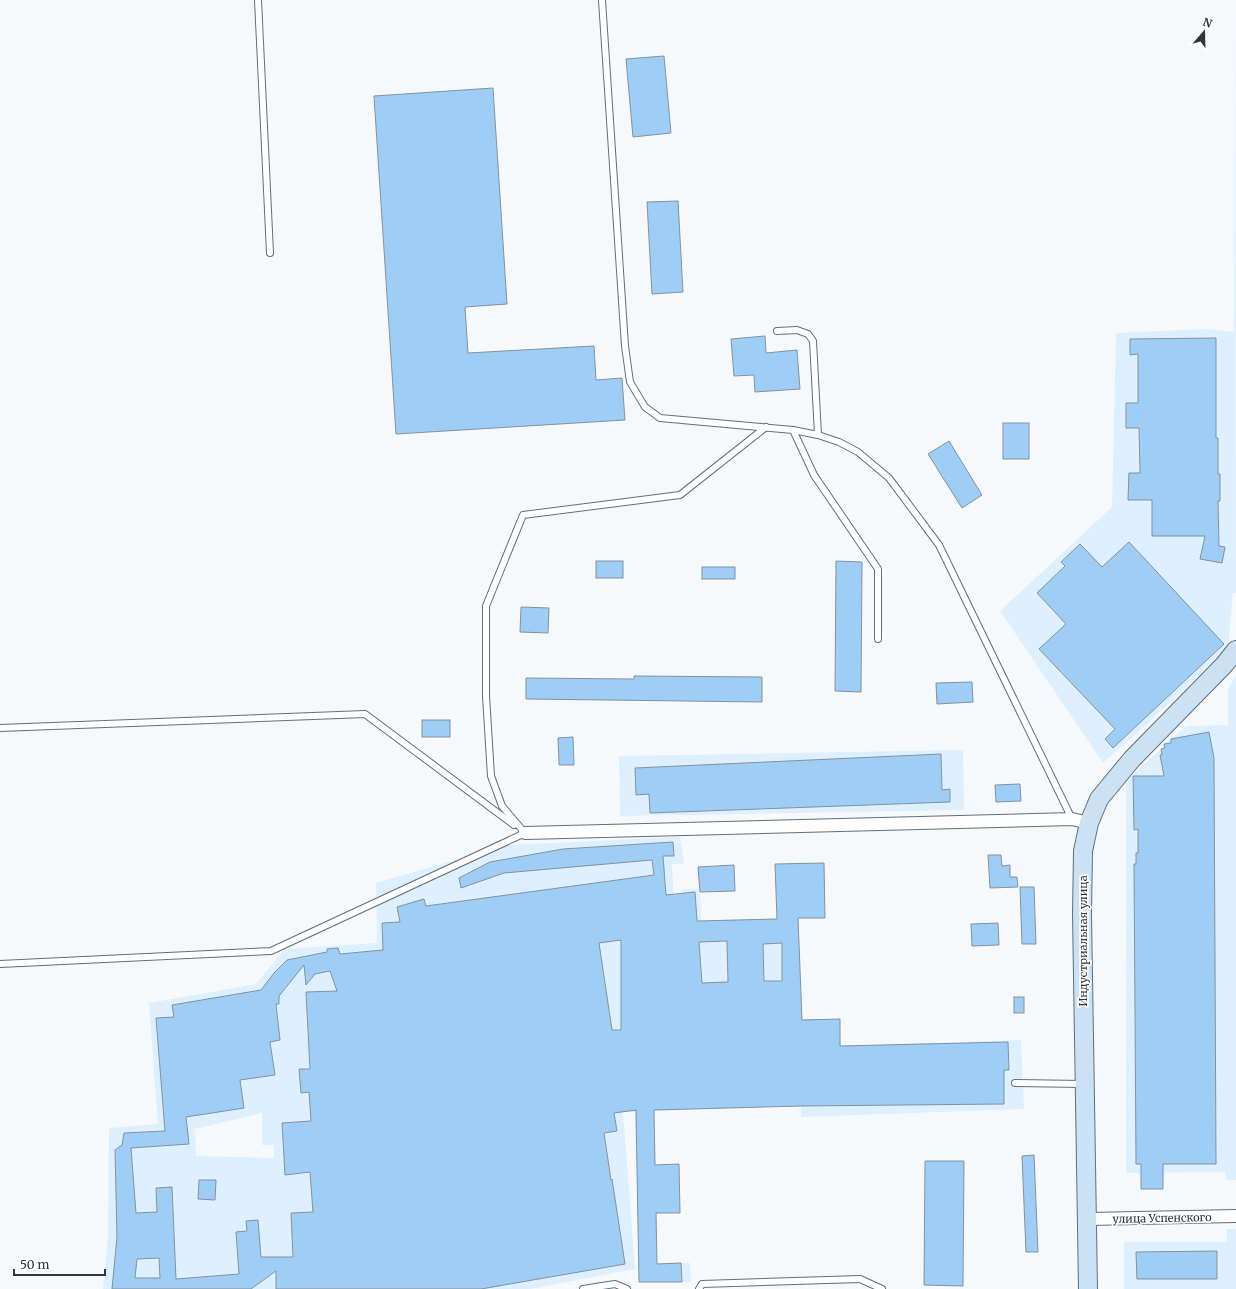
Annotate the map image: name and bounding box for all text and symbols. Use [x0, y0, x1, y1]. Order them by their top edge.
north arrow [1184, 12, 1224, 52]
text: N [1201, 15, 1214, 31]
street label: Индустриальная улица [1076, 875, 1090, 1007]
street label: улица Успенского [1112, 1210, 1212, 1226]
scale bar [14, 1251, 105, 1277]
text: 50 m [20, 1257, 49, 1272]

